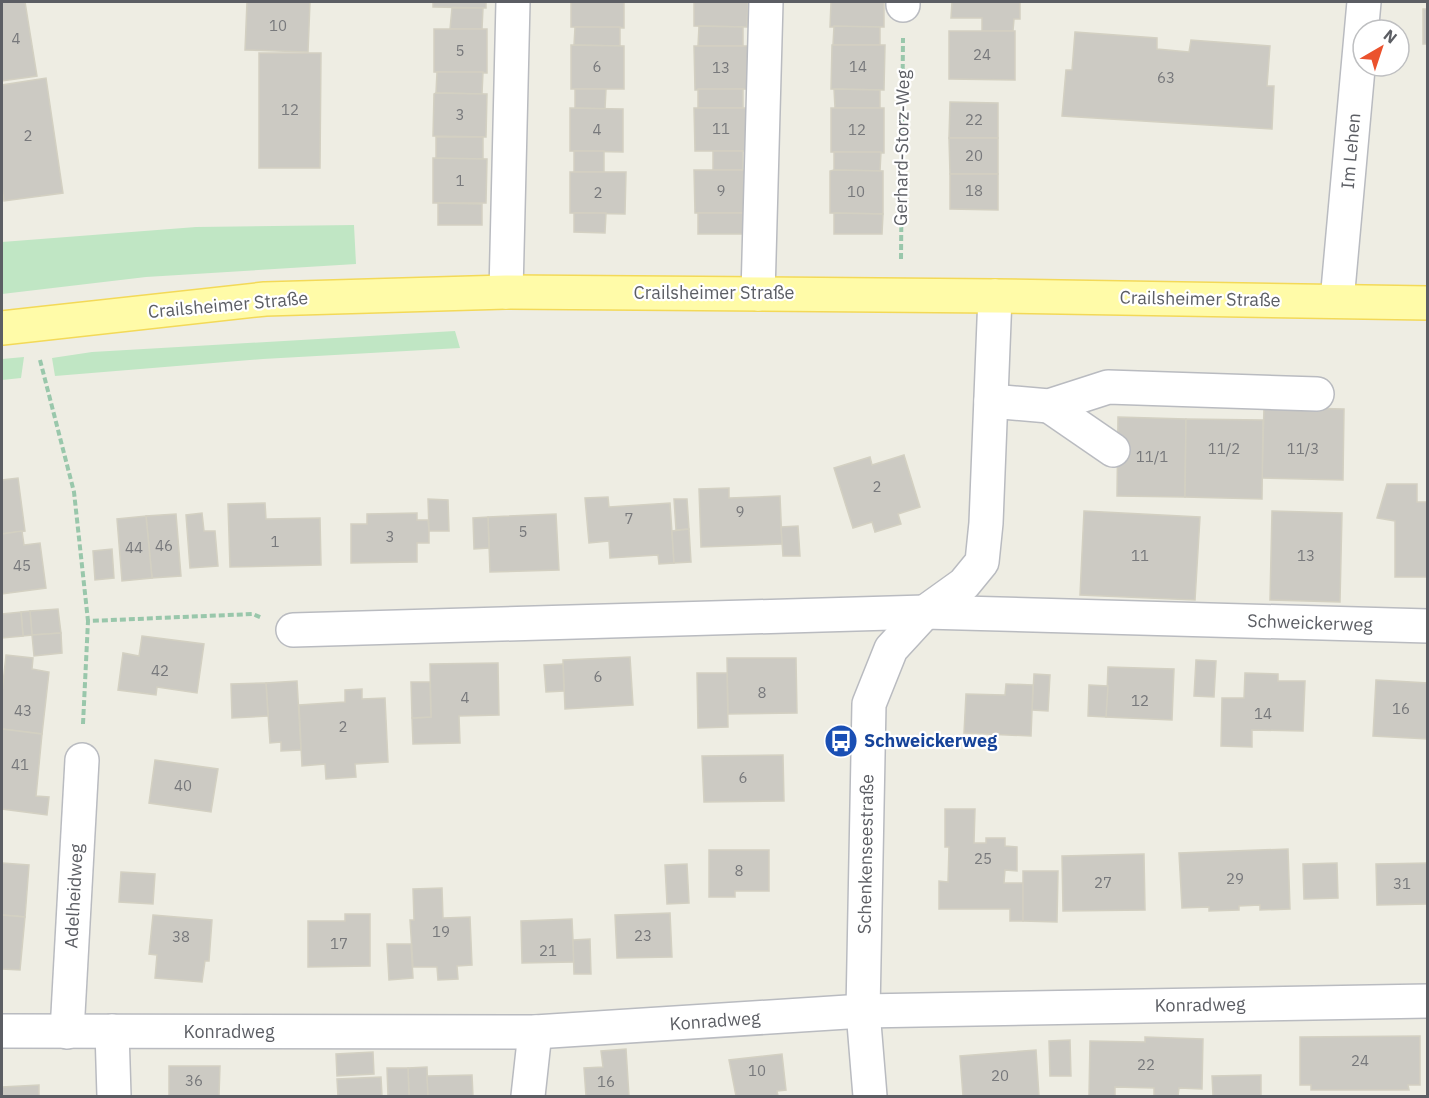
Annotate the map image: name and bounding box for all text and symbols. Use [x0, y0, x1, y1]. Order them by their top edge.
house number: 10 [269, 16, 287, 35]
north arrow [1351, 18, 1411, 78]
text: N [1380, 25, 1401, 48]
house number: 4 [11, 29, 21, 48]
house number: 5 [455, 41, 465, 60]
house number: 24 [973, 45, 991, 64]
house number: 6 [592, 57, 602, 76]
house number: 14 [849, 57, 867, 76]
house number: 13 [712, 58, 730, 77]
house number: 63 [1157, 68, 1175, 87]
street label: Gerhard-Storz-Weg [889, 69, 914, 226]
house number: 12 [281, 100, 299, 119]
house number: 3 [455, 105, 465, 124]
house number: 22 [965, 110, 983, 129]
street label: Im Lehen [1336, 112, 1365, 190]
house number: 11 [712, 119, 730, 138]
house number: 4 [592, 120, 602, 139]
house number: 12 [848, 120, 866, 139]
house number: 2 [23, 126, 33, 145]
house number: 20 [965, 146, 983, 165]
house number: 1 [455, 171, 465, 190]
house number: 9 [716, 181, 726, 200]
house number: 18 [965, 181, 983, 200]
house number: 10 [847, 182, 865, 201]
house number: 2 [593, 183, 603, 202]
street label: Crailsheimer Straße [634, 281, 795, 304]
street label: Crailsheimer Straße [147, 286, 309, 323]
street label: Crailsheimer Straße [1119, 286, 1281, 311]
house number: 11/2 [1208, 439, 1240, 458]
house number: 11/3 [1287, 439, 1319, 458]
house number: 11/1 [1136, 447, 1168, 466]
house number: 2 [872, 477, 882, 496]
house number: 9 [735, 502, 745, 521]
house number: 7 [624, 509, 634, 528]
house number: 5 [518, 522, 528, 541]
house number: 3 [385, 527, 395, 546]
house number: 1 [270, 532, 280, 551]
house number: 46 [155, 536, 173, 555]
house number: 44 [125, 538, 143, 557]
house number: 11 [1131, 546, 1149, 565]
house number: 13 [1297, 546, 1315, 565]
house number: 45 [13, 556, 31, 575]
street label: Schweickerweg [1247, 609, 1374, 636]
house number: 42 [151, 661, 169, 680]
house number: 6 [593, 667, 603, 686]
house number: 8 [757, 683, 767, 702]
house number: 4 [460, 688, 470, 707]
house number: 12 [1131, 691, 1149, 710]
house number: 16 [1392, 699, 1410, 718]
house number: 43 [14, 701, 32, 720]
house number: 14 [1254, 704, 1272, 723]
house number: 2 [338, 717, 348, 736]
bus stop icon: Schweickerweg [823, 723, 859, 759]
place label: Schweickerweg [864, 729, 997, 752]
house number: 41 [11, 755, 29, 774]
house number: 6 [738, 768, 748, 787]
street label: Schenkenseestraße [853, 774, 878, 934]
house number: 40 [174, 776, 192, 795]
street label: Adelheidweg [59, 842, 88, 949]
house number: 25 [974, 849, 992, 868]
house number: 8 [734, 861, 744, 880]
house number: 29 [1226, 869, 1244, 888]
house number: 27 [1094, 873, 1112, 892]
house number: 31 [1393, 874, 1411, 893]
house number: 19 [432, 922, 450, 941]
house number: 23 [634, 926, 652, 945]
house number: 38 [172, 927, 190, 946]
house number: 17 [330, 934, 348, 953]
house number: 21 [539, 941, 557, 960]
street label: Konradweg [1154, 992, 1246, 1017]
street label: Konradweg [669, 1006, 762, 1035]
street label: Konradweg [184, 1020, 275, 1043]
house number: 24 [1351, 1051, 1369, 1070]
house number: 22 [1137, 1055, 1155, 1074]
house number: 10 [748, 1061, 766, 1080]
house number: 20 [991, 1066, 1009, 1085]
house number: 36 [185, 1071, 203, 1090]
house number: 16 [597, 1072, 615, 1091]

